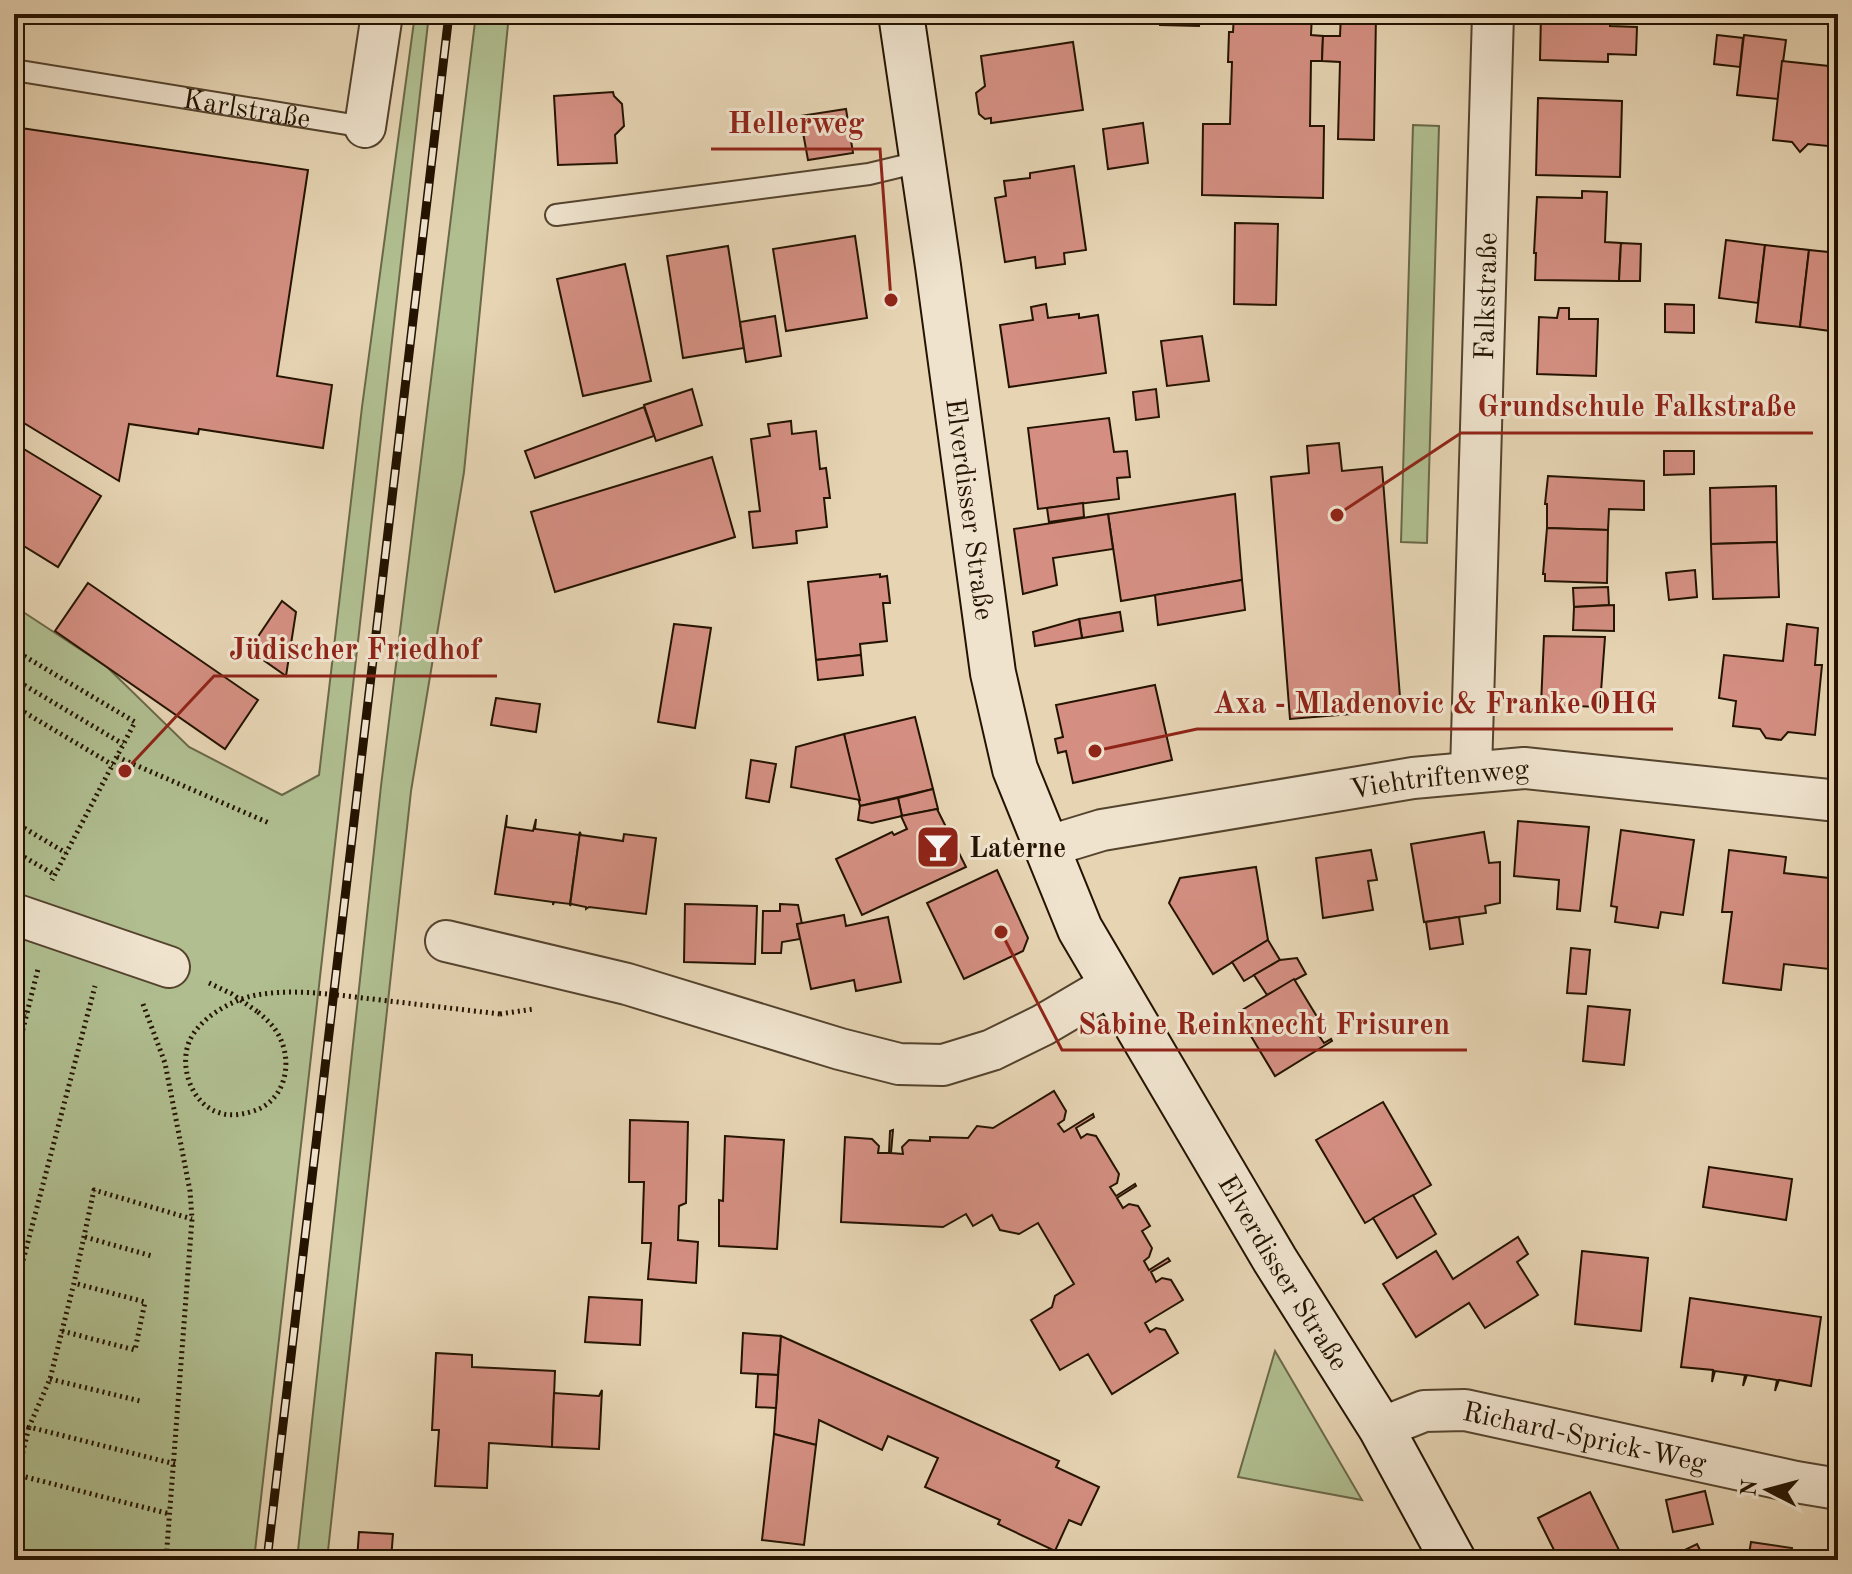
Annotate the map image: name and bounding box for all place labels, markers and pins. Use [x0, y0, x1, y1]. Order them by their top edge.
callout: Hellerweg [711, 95, 880, 149]
callout: Grundschule Falkstraße [1461, 379, 1813, 433]
callout: Jüdischer Friedhof [214, 622, 497, 676]
callout: Axa - Mladenovic & Franke OHG [1197, 675, 1673, 729]
bar icon: Laterne [914, 823, 962, 871]
place label: Laterne [969, 836, 1066, 864]
callout: Sabine Reinknecht Frisuren [1062, 996, 1467, 1050]

